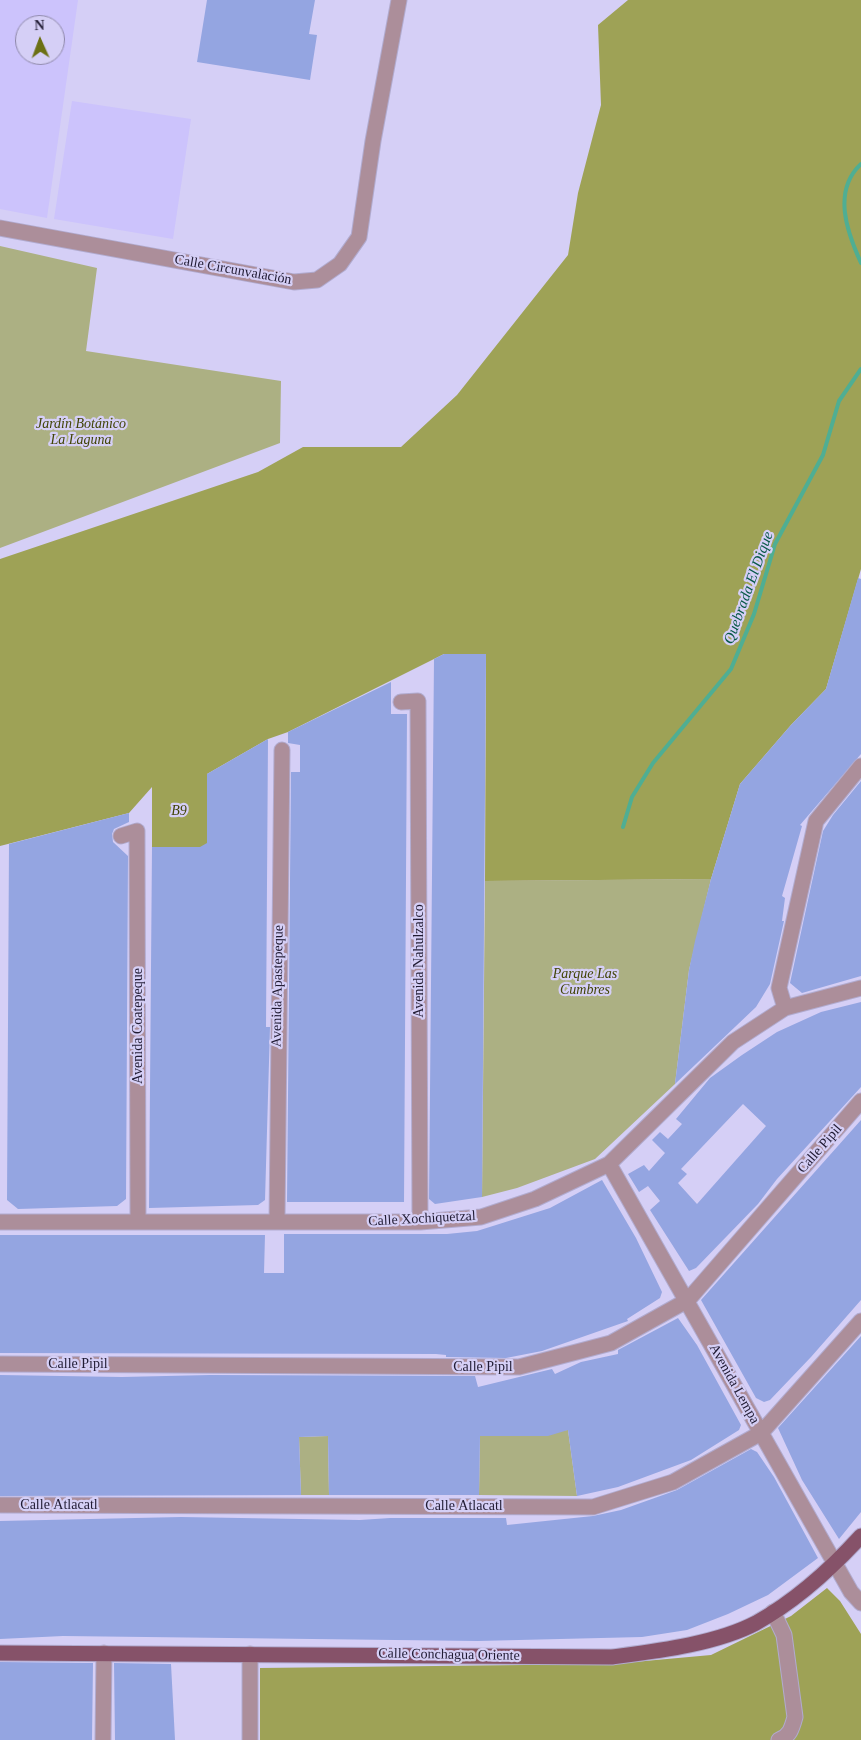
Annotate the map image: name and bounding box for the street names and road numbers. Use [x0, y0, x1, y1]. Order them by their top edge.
street label: Calle Circunvalación [173, 251, 293, 289]
street label: Avenida Nahulzalco [411, 904, 427, 1018]
street label: Avenida Apastepeque [269, 925, 287, 1047]
street label: Avenida Coatepeque [130, 968, 146, 1084]
street label: Calle Pipil [794, 1121, 846, 1177]
street label: Calle Xochiquetzal [368, 1208, 476, 1230]
street label: Avenida Lempa [705, 1341, 763, 1427]
street label: Calle Pipil [48, 1356, 108, 1372]
street label: Calle Pipil [453, 1359, 513, 1375]
street label: Calle Atlacatl [20, 1497, 98, 1513]
street label: Calle Atlacatl [425, 1498, 503, 1514]
street label: Calle Conchagua Oriente [378, 1645, 520, 1665]

